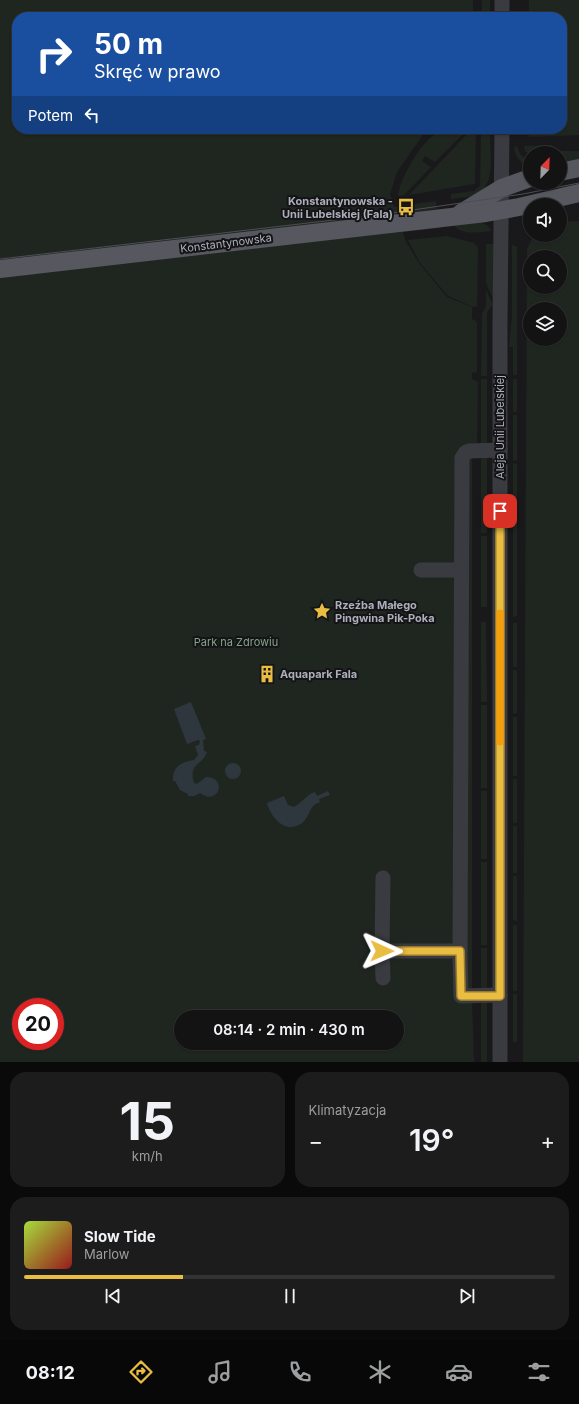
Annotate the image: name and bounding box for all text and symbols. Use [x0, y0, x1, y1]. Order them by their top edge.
text: 50 m [94, 27, 163, 61]
icon: right [28, 28, 80, 80]
text: Skręć w prawo [94, 61, 221, 82]
icon: left [81, 104, 103, 126]
text: Potem [28, 106, 73, 125]
north arrow [523, 146, 567, 190]
map controls [523, 146, 567, 346]
place label: Konstantynowska - Unii Lubelskiej (Fala) [282, 194, 393, 221]
bus stop icon: Konstantynowska - Unii Lubelskiej (Fala) [396, 197, 416, 217]
button: sound [523, 198, 567, 242]
street label: Konstantynowska [179, 230, 273, 256]
button: search [523, 250, 567, 294]
button: layers [523, 302, 567, 346]
street label: Aleja Unii Lubelskiej [493, 375, 507, 479]
pin [483, 494, 517, 528]
icon: arrive [489, 500, 511, 522]
place label: Rzeźba Małego Pingwina Pik-Poka [335, 598, 435, 625]
place icon: Rzeźba Małego Pingwina Pik-Poka [312, 601, 332, 621]
park label: Park na Zdrowiu [194, 635, 278, 649]
building icon: Aquapark Fala [257, 664, 277, 684]
place label: Aquapark Fala [280, 667, 357, 681]
position arrow [361, 930, 403, 972]
speed limit sign: 20 [12, 998, 64, 1050]
text: 08:14 · 2 min · 430 m [213, 1020, 365, 1039]
text: 15 [119, 1090, 175, 1153]
text: Klimatyzacja [309, 1102, 386, 1118]
text: 19° [409, 1122, 455, 1158]
text: − [309, 1128, 323, 1154]
text: + [540, 1128, 555, 1154]
text: km/h [132, 1148, 163, 1164]
text: Slow Tide [84, 1227, 156, 1246]
text: Marlow [84, 1246, 130, 1262]
icon: previous [102, 1285, 124, 1307]
icon: pause [279, 1285, 301, 1307]
icon: next [456, 1285, 478, 1307]
icon: directions [127, 1358, 155, 1386]
icon: music [206, 1358, 234, 1386]
icon: phone [286, 1358, 314, 1386]
icon: climate [366, 1358, 394, 1386]
icon: car [445, 1358, 473, 1386]
icon: filters [525, 1358, 553, 1386]
text: 08:12 [26, 1362, 75, 1383]

